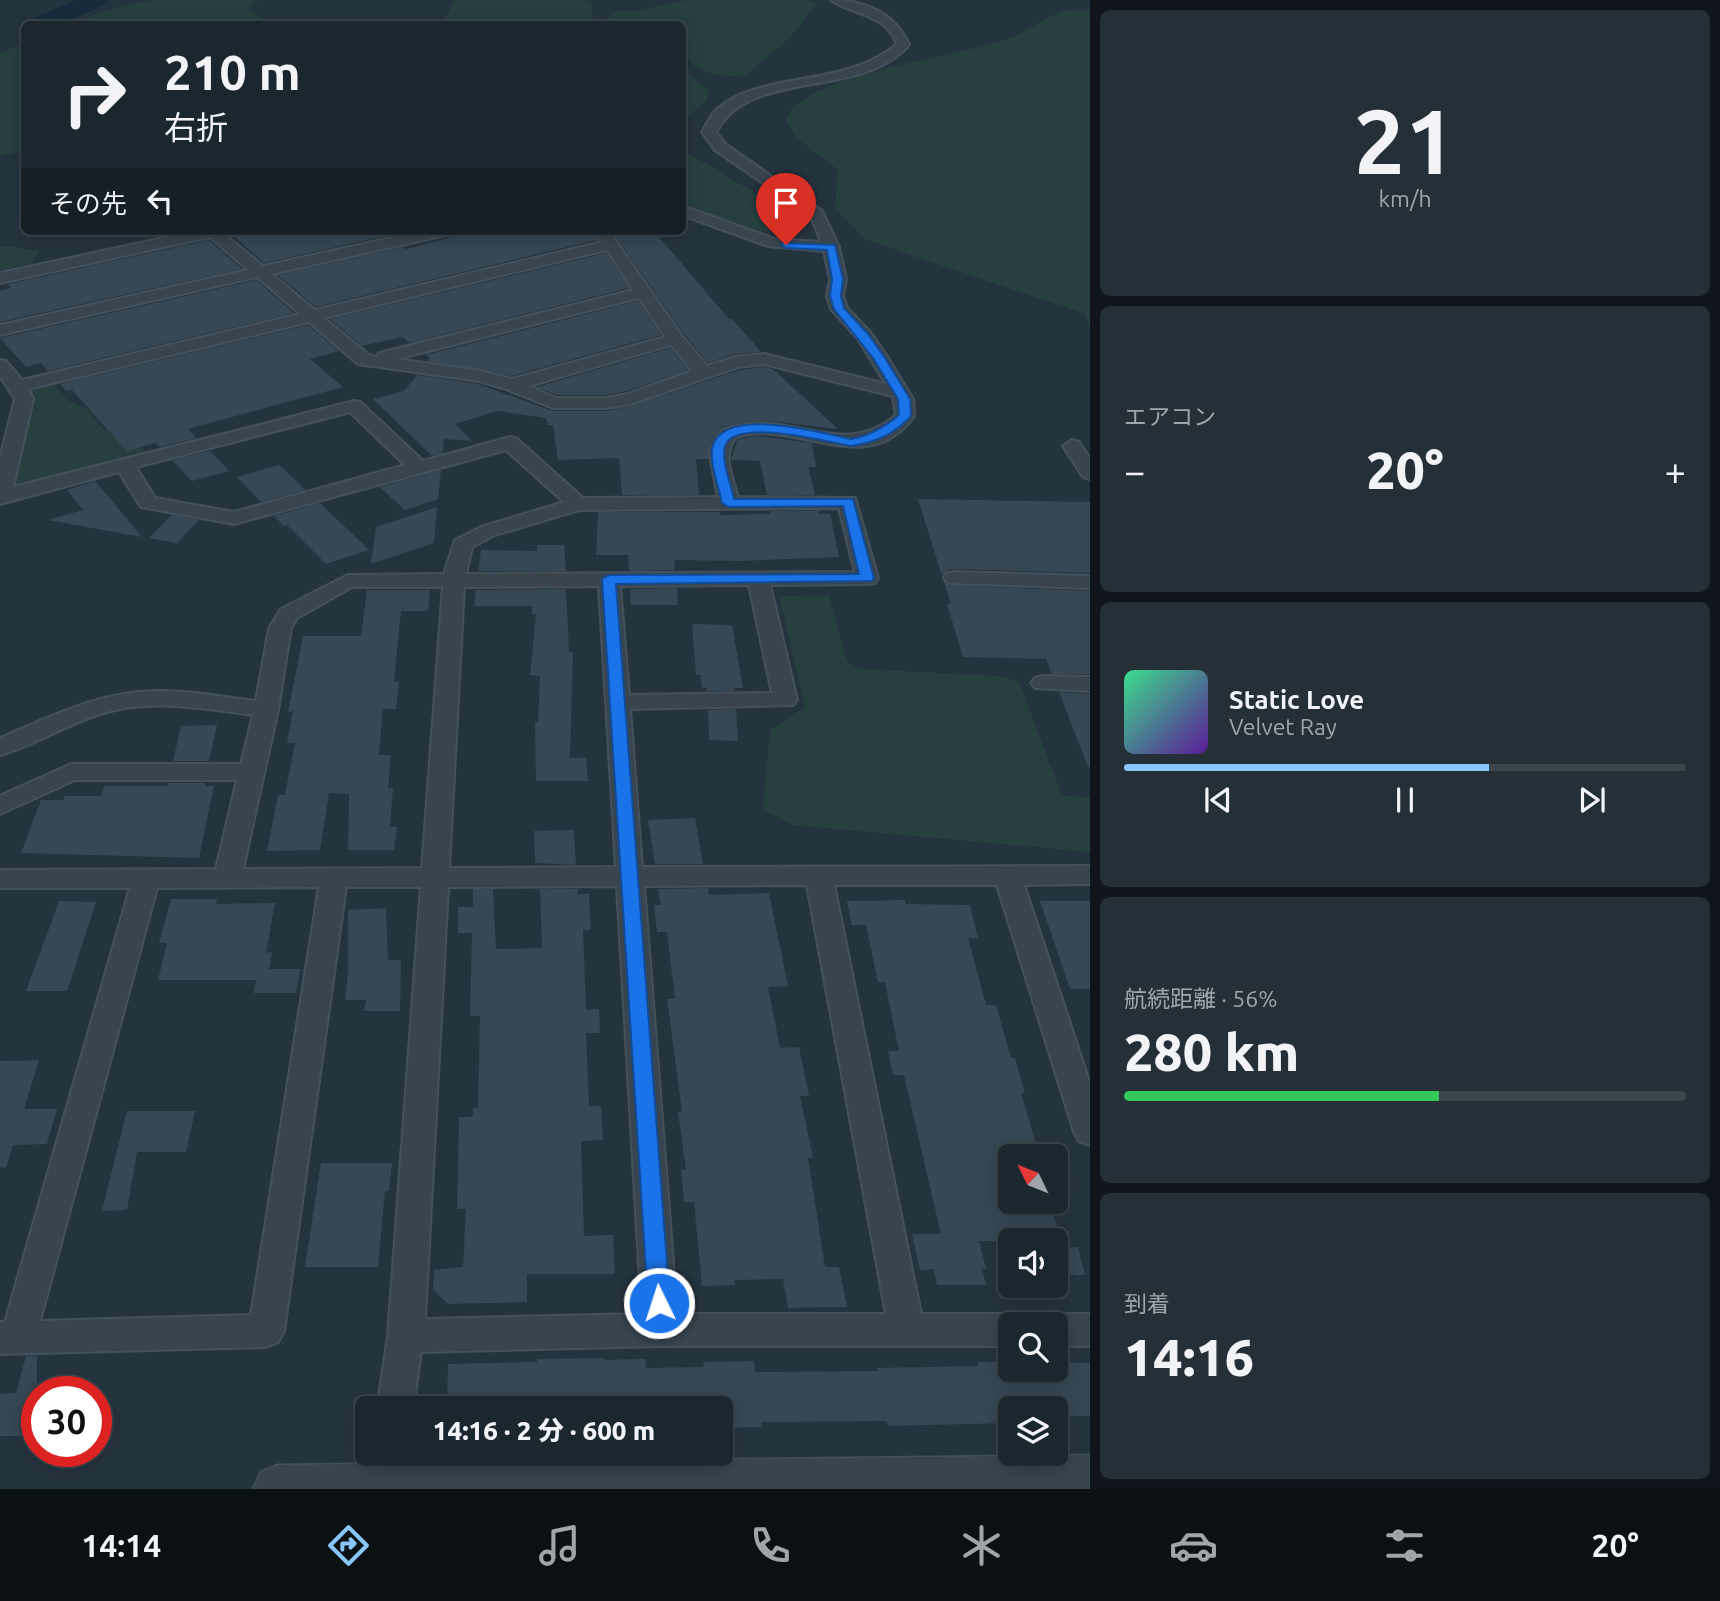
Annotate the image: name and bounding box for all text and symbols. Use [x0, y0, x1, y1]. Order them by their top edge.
text: 210 m [164, 44, 301, 99]
icon: right [49, 49, 140, 140]
text: 21 [1354, 89, 1456, 191]
text: 右折 [164, 109, 228, 145]
pin [756, 173, 816, 245]
icon: left [141, 182, 179, 220]
icon: arrive [767, 184, 805, 222]
text: km/h [1378, 186, 1432, 211]
text: その先 [49, 189, 127, 218]
text: エアコン [1124, 404, 1216, 429]
text: 20° [1366, 441, 1444, 499]
text: − [1124, 450, 1145, 492]
text: + [1665, 450, 1686, 492]
text: Static Love [1229, 685, 1364, 714]
text: Velvet Ray [1229, 714, 1337, 739]
icon: previous [1199, 781, 1237, 819]
icon: pause [1386, 781, 1424, 819]
icon: next [1573, 781, 1611, 819]
text: 航続距離 · 56% [1124, 986, 1277, 1011]
text: 280 km [1124, 1023, 1299, 1081]
north arrow [998, 1144, 1068, 1214]
map controls [998, 1144, 1068, 1466]
button: sound [998, 1228, 1068, 1298]
position arrow [622, 1266, 696, 1340]
text: 到着 [1124, 1291, 1170, 1316]
button: search [998, 1312, 1068, 1382]
text: 14:16 [1124, 1328, 1254, 1386]
speed limit sign: 30 [21, 1376, 112, 1467]
button: layers [998, 1396, 1068, 1466]
text: 14:16 · 2 分 · 600 m [433, 1416, 655, 1445]
icon: directions [324, 1521, 373, 1570]
icon: music [535, 1521, 584, 1570]
icon: phone [746, 1521, 795, 1570]
icon: climate [957, 1521, 1006, 1570]
icon: car [1169, 1521, 1218, 1570]
icon: filters [1380, 1521, 1429, 1570]
text: 14:14 [81, 1527, 161, 1563]
text: 20° [1591, 1527, 1639, 1563]

